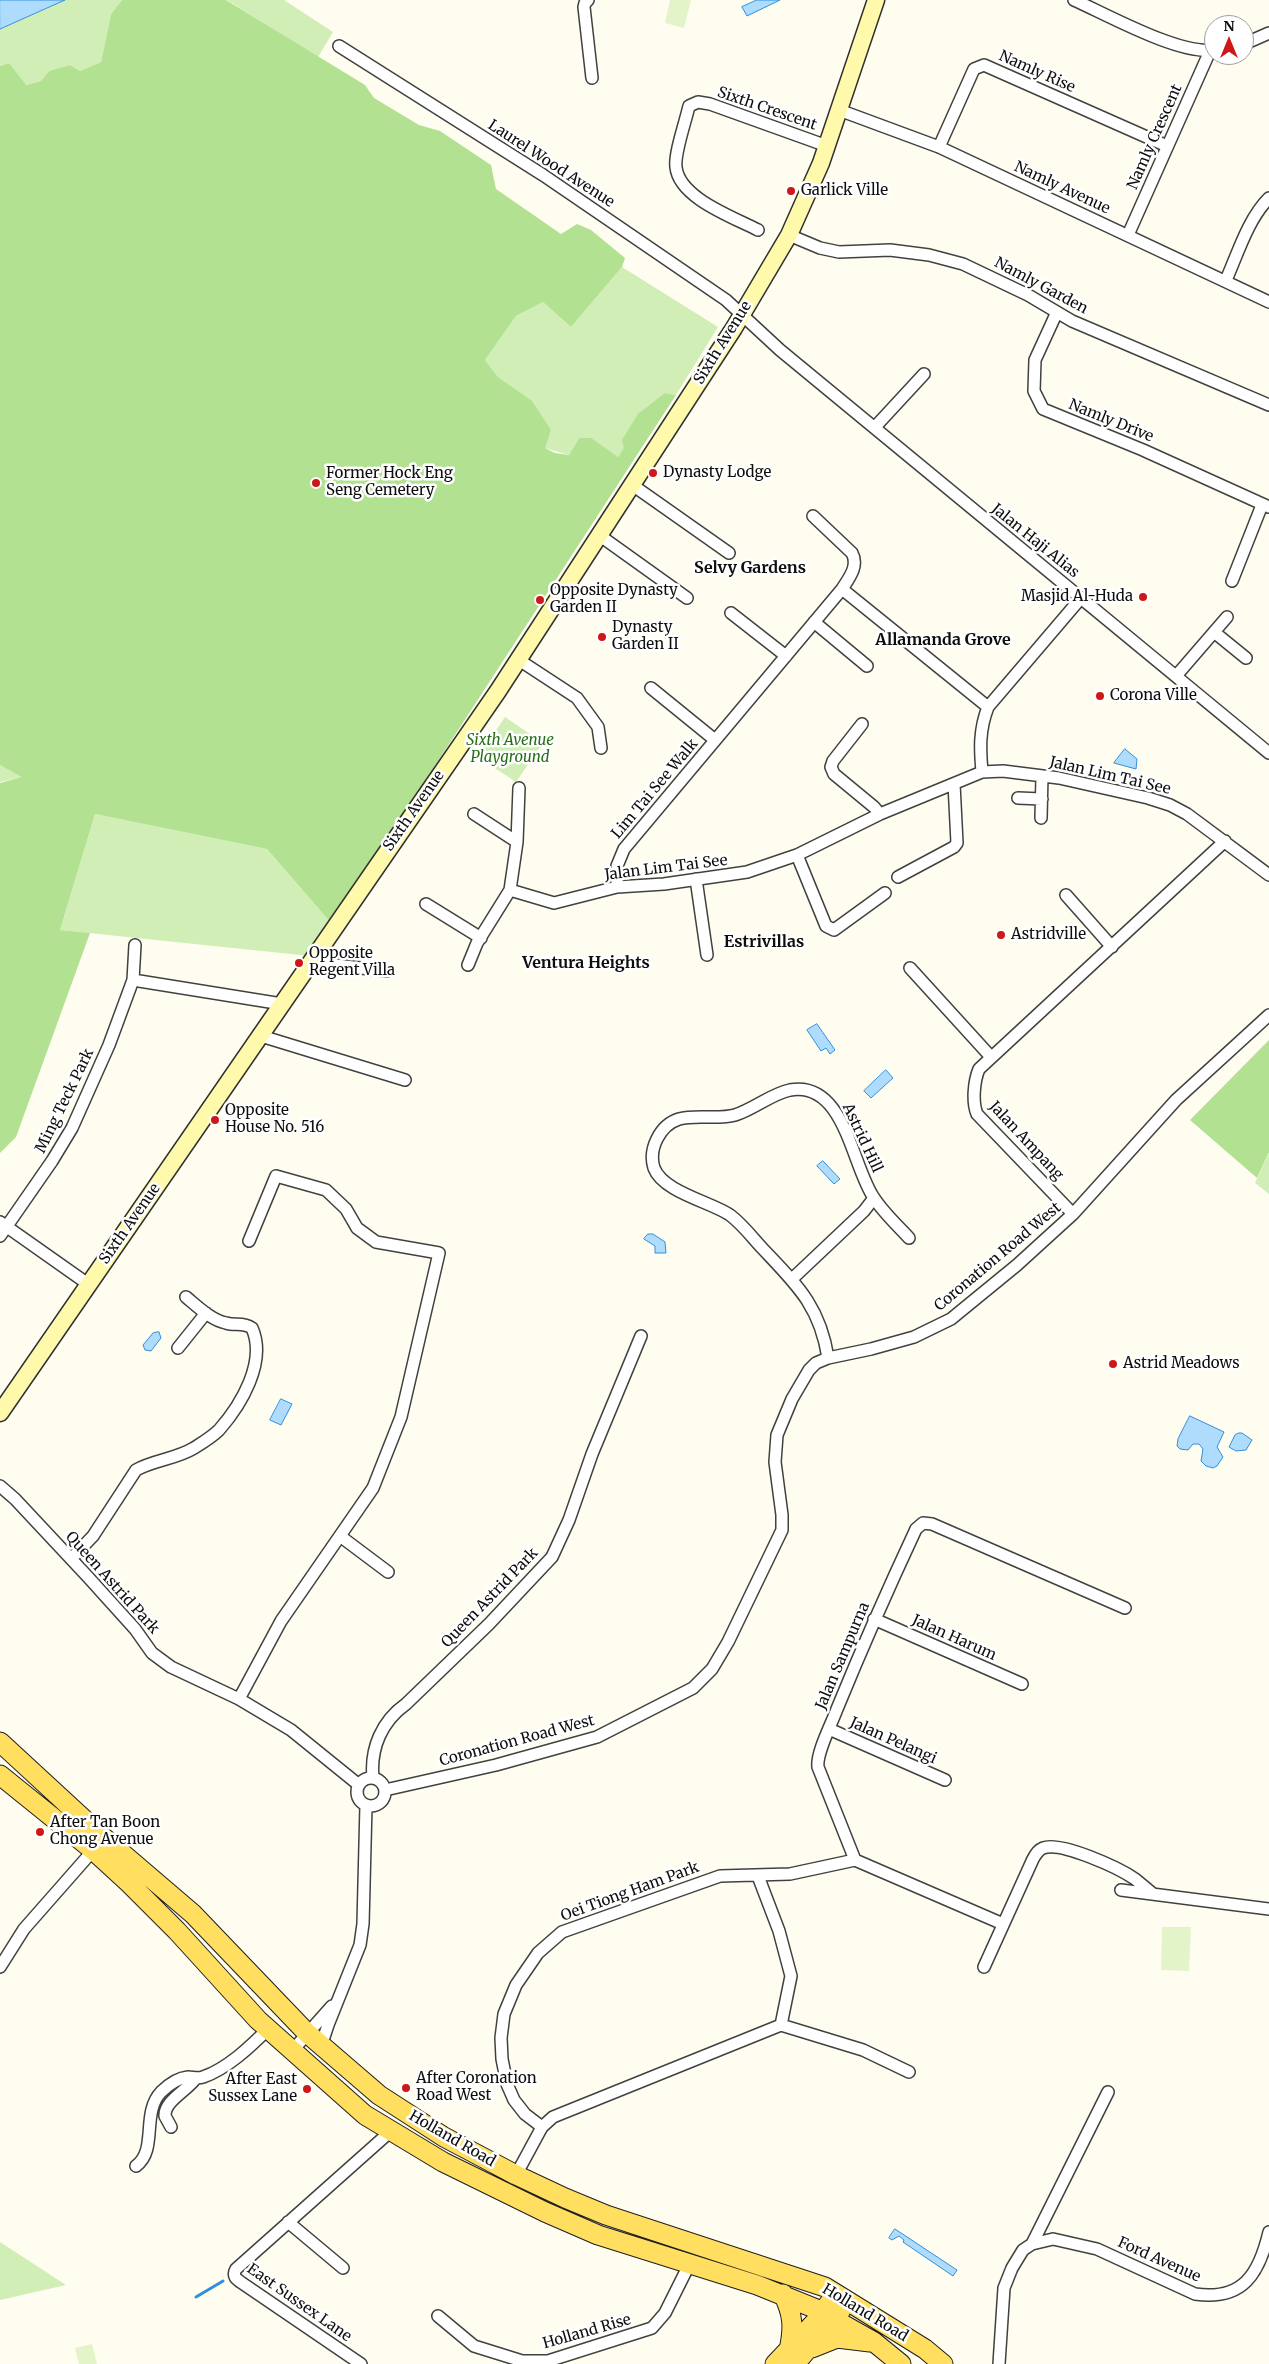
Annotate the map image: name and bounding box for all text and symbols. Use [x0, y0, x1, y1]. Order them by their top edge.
north arrow [1204, 15, 1254, 65]
text: N [1223, 17, 1235, 35]
street label: Namly Rise [996, 47, 1078, 97]
street label: Namly Crescent [1124, 82, 1186, 192]
street label: Sixth Crescent [715, 84, 819, 134]
street label: Laurel Wood Avenue [484, 116, 618, 212]
street label: Namly Avenue [1011, 158, 1113, 218]
place label: Garlick Ville [801, 182, 888, 200]
marker: Garlick Ville [785, 185, 797, 197]
street label: Namly Garden [991, 254, 1091, 318]
street label: Sixth Avenue [690, 298, 756, 388]
street label: Namly Drive [1066, 396, 1156, 446]
place label: Dynasty Lodge [663, 464, 771, 482]
place label: Former Hock Eng Seng Cemetery [326, 465, 453, 500]
marker: Dynasty Lodge [647, 467, 659, 479]
marker: Former Hock Eng Seng Cemetery [310, 477, 322, 489]
street label: Jalan Haji Alias [987, 500, 1083, 582]
district label: Selvy Gardens [694, 558, 806, 578]
place label: Opposite Dynasty Garden II [550, 582, 678, 617]
place label: Masjid Al-Huda [1021, 588, 1133, 606]
marker: Masjid Al-Huda [1137, 591, 1149, 603]
marker: Opposite Dynasty Garden II [534, 594, 546, 606]
place label: Dynasty Garden II [612, 619, 679, 654]
district label: Allamanda Grove [875, 630, 1011, 650]
marker: Dynasty Garden II [596, 631, 608, 643]
place label: Corona Ville [1110, 687, 1197, 705]
marker: Corona Ville [1094, 690, 1106, 702]
park label: Sixth Avenue Playground [466, 732, 554, 767]
street label: Lim Tai See Walk [608, 736, 702, 842]
street label: Jalan Lim Tai See [1048, 753, 1172, 799]
street label: Sixth Avenue [380, 767, 448, 855]
street label: Jalan Lim Tai See [604, 852, 728, 884]
place label: Astridville [1011, 926, 1086, 944]
marker: Astridville [995, 929, 1007, 941]
district label: Estrivillas [724, 932, 804, 952]
place label: Opposite Regent Villa [309, 945, 395, 980]
district label: Ventura Heights [522, 953, 650, 973]
marker: Opposite Regent Villa [293, 957, 305, 969]
street label: Ming Teck Park [32, 1046, 98, 1156]
street label: Jalan Ampang [985, 1098, 1067, 1184]
street label: Astrid Hill [838, 1101, 886, 1175]
place label: Opposite House No. 516 [225, 1102, 324, 1137]
marker: Opposite House No. 516 [209, 1114, 221, 1126]
street label: Sixth Avenue [96, 1180, 164, 1268]
street label: Coronation Road West [931, 1199, 1065, 1315]
place label: Astrid Meadows [1123, 1355, 1240, 1373]
marker: Astrid Meadows [1107, 1358, 1119, 1370]
street label: Queen Astrid Park [61, 1528, 163, 1638]
street label: Queen Astrid Park [438, 1545, 542, 1651]
street label: Jalan Sampurna [812, 1600, 874, 1712]
street label: Jalan Harum [909, 1611, 999, 1665]
street label: Coronation Road West [438, 1712, 596, 1770]
street label: Jalan Pelangi [847, 1714, 939, 1768]
place label: After Tan Boon Chong Avenue [50, 1814, 160, 1849]
marker: After Tan Boon Chong Avenue [34, 1826, 46, 1838]
street label: Oei Tiong Ham Park [559, 1859, 701, 1925]
place label: After Coronation Road West [416, 2070, 537, 2105]
place label: After East Sussex Lane [208, 2071, 297, 2106]
marker: After Coronation Road West [400, 2082, 412, 2094]
marker: After East Sussex Lane [301, 2083, 313, 2095]
street label: Holland Road [406, 2107, 498, 2171]
street label: Ford Avenue [1115, 2234, 1203, 2286]
street label: East Sussex Lane [243, 2260, 355, 2346]
street label: Holland Road [819, 2280, 911, 2346]
street label: Holland Rise [541, 2311, 633, 2353]

